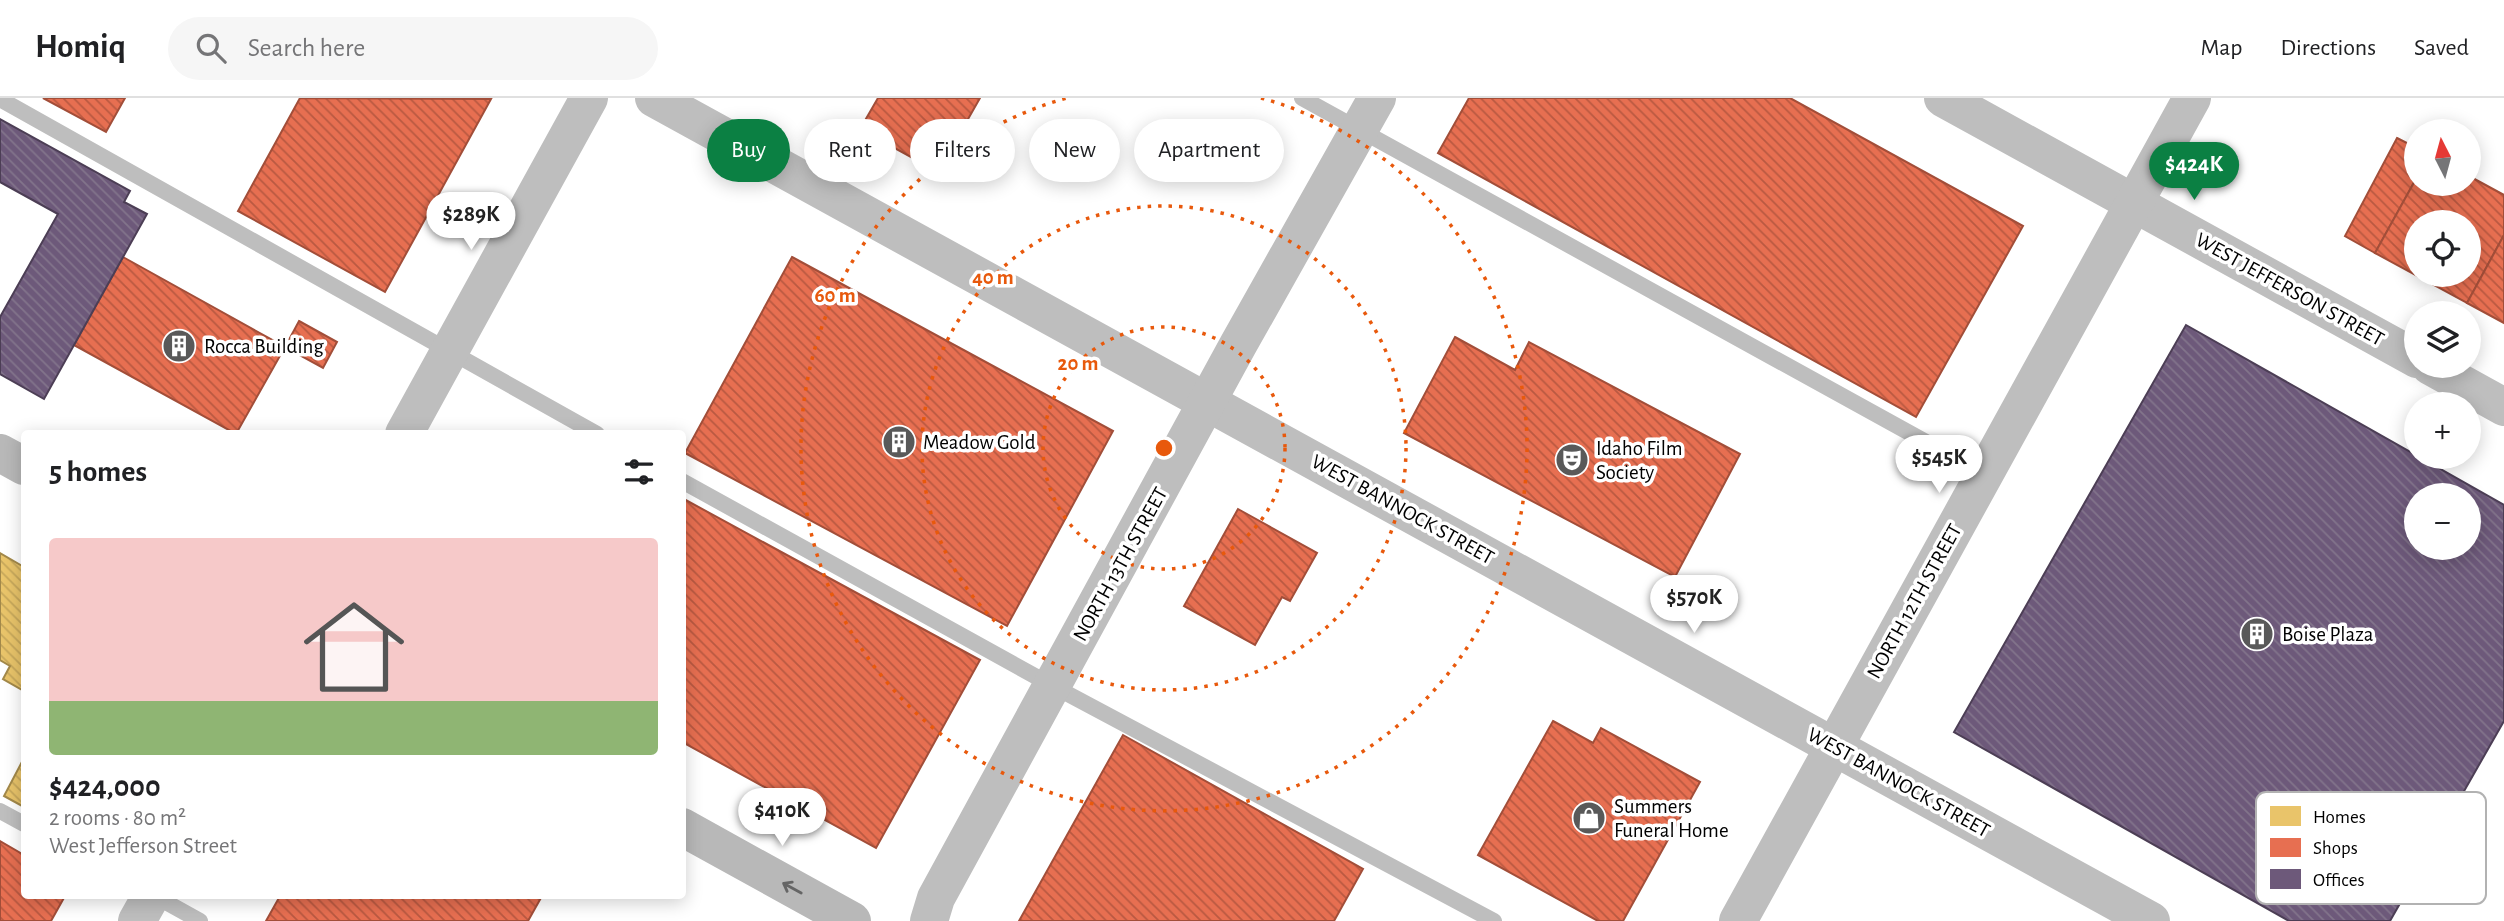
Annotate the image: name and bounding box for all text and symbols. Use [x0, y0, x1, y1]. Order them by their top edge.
search box [168, 17, 658, 80]
icon: search [192, 29, 230, 67]
text: Homiq [35, 31, 126, 64]
text: Search here [248, 35, 365, 61]
text: Map [2200, 36, 2242, 60]
text: Directions [2280, 36, 2376, 60]
text: Saved [2414, 36, 2469, 60]
chip: Buy [707, 119, 790, 182]
chip: Rent [804, 119, 896, 182]
chip: Filters [910, 119, 1015, 182]
chip: New [1029, 119, 1120, 182]
chip: Apartment [1134, 119, 1284, 182]
north arrow [2404, 119, 2482, 196]
map controls [2404, 119, 2481, 560]
pin: $424K [2145, 142, 2243, 202]
text: $424K [2165, 153, 2223, 176]
pin: $289K [422, 192, 520, 252]
text: $289K [442, 203, 500, 226]
button: locate [2404, 210, 2481, 287]
street label: WEST JEFFERSON STREET [2192, 229, 2388, 350]
text: 40 m [972, 267, 1014, 288]
text: 60 m [814, 285, 856, 306]
button: layers [2404, 301, 2481, 378]
building icon: Rocca Building [160, 327, 198, 365]
place label: Rocca Building [204, 336, 324, 357]
text: 20 m [1058, 353, 1098, 374]
button: + [2404, 392, 2481, 469]
building icon: Meadow Gold [880, 423, 918, 461]
place label: Meadow Gold [923, 432, 1036, 453]
centre of rings [1152, 436, 1176, 460]
pin: $545K [1890, 436, 1988, 495]
place label: Idaho Film Society [1596, 438, 1683, 483]
theatre icon: Idaho Film Society [1553, 441, 1591, 479]
text: $545K [1911, 446, 1967, 469]
street label: WEST BANNOCK STREET [1308, 451, 1498, 568]
icon: filters [620, 453, 658, 491]
text: 5 homes [49, 457, 147, 487]
button: − [2404, 483, 2481, 560]
street label: NORTH 13TH STREET [1069, 484, 1171, 645]
street label: NORTH 12TH STREET [1863, 520, 1966, 682]
pin: $570K [1645, 575, 1743, 635]
icon: home [291, 584, 417, 710]
text: $570K [1666, 586, 1722, 609]
building icon: Boise Plaza [2238, 615, 2276, 653]
place label: Boise Plaza [2282, 624, 2374, 645]
street label: WEST BANNOCK STREET [1804, 724, 1994, 841]
text: $424,000 [49, 772, 161, 802]
pin: $410K [733, 788, 831, 848]
legend [2256, 792, 2486, 904]
place label: Summers Funeral Home [1614, 796, 1729, 841]
text: $410K [754, 799, 810, 822]
shop icon: Summers Funeral Home [1570, 799, 1608, 837]
text: 2 rooms · 80 m² [49, 807, 186, 830]
text: Homes [2313, 808, 2366, 827]
text: West Jefferson Street [49, 835, 237, 858]
text: Shops [2313, 839, 2358, 858]
text: Offices [2313, 871, 2364, 890]
one-way arrow [783, 881, 803, 895]

